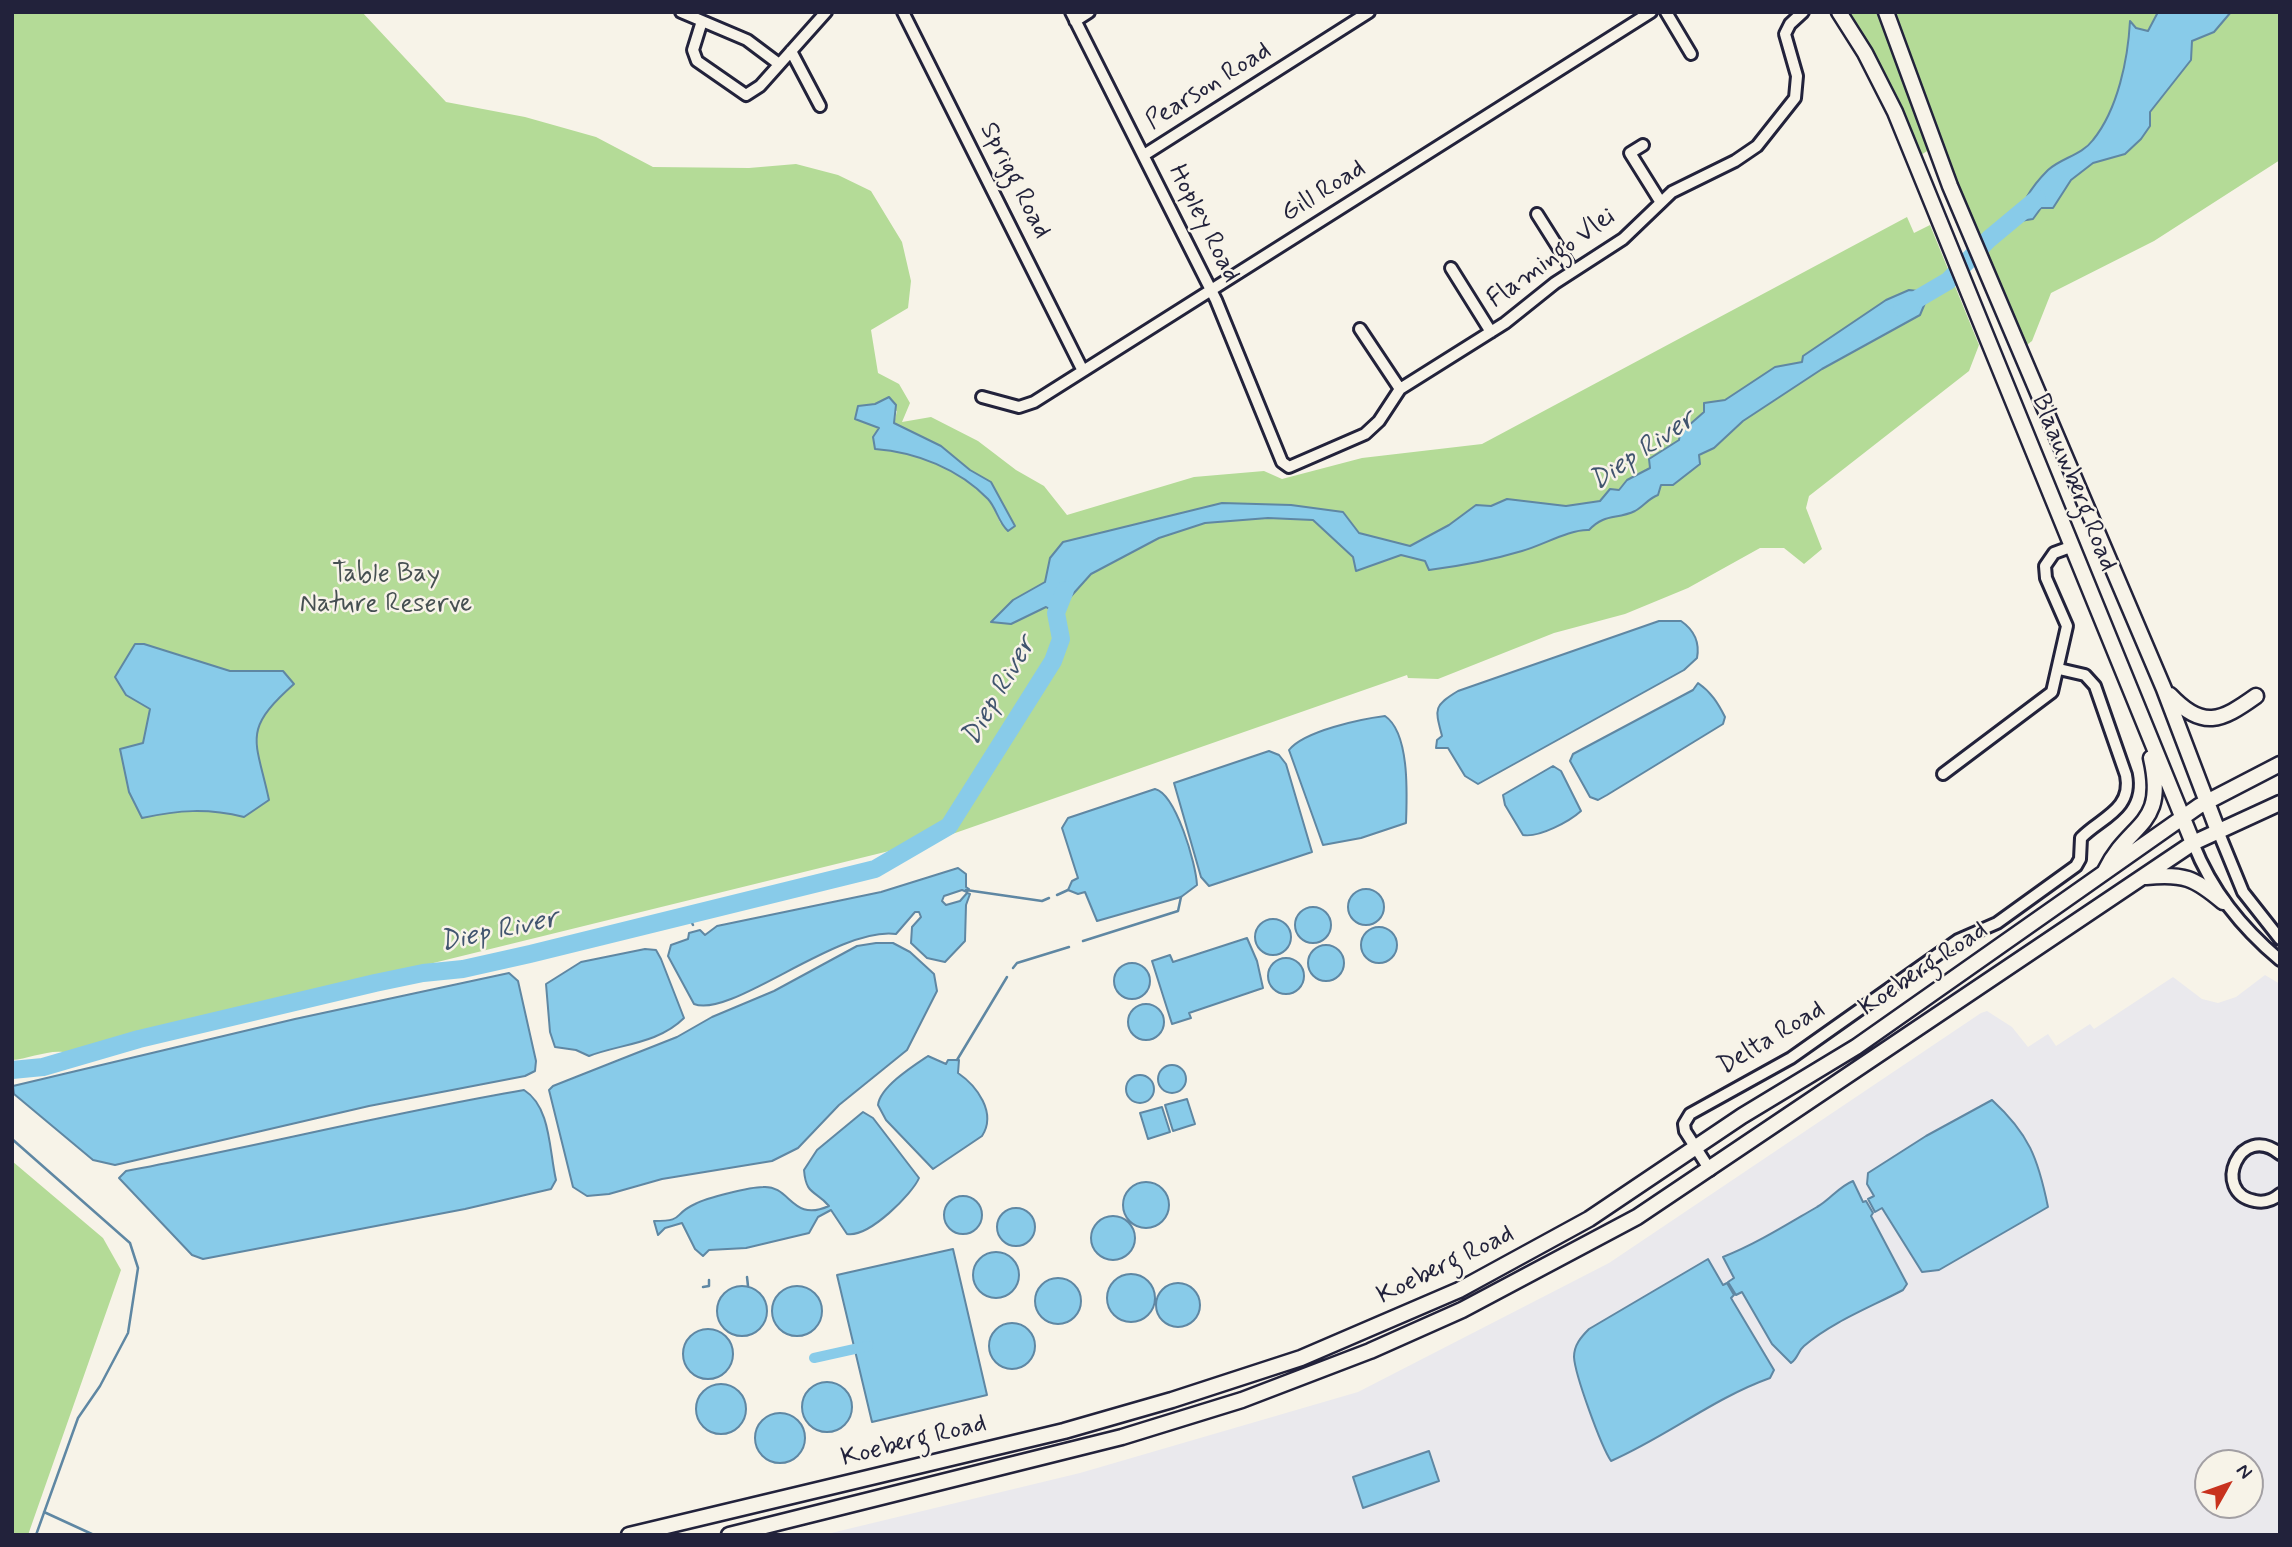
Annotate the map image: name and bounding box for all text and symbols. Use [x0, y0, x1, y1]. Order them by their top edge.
street label: Pearson Road [1141, 36, 1277, 138]
street label: Sprigg Road [971, 118, 1057, 244]
street label: Gill Road [1276, 154, 1372, 230]
street label: Hopley Road [1160, 160, 1246, 288]
street label: Flamingo Vlei [1482, 202, 1622, 316]
street label: Blaauwberg Road [2023, 390, 2123, 576]
water label: Diep River [1584, 405, 1702, 499]
park label: Table Bay Nature Reserve [300, 560, 472, 622]
water label: Diep River [955, 632, 1045, 752]
water label: Diep River [437, 903, 561, 961]
street label: Koeberg Road [1854, 916, 1994, 1024]
street label: Delta Road [1713, 995, 1831, 1083]
street label: Koeberg Road [1372, 1219, 1520, 1313]
street label: Koeberg Road [838, 1409, 990, 1475]
north arrow [2194, 1449, 2264, 1519]
text: N [2230, 1459, 2258, 1484]

